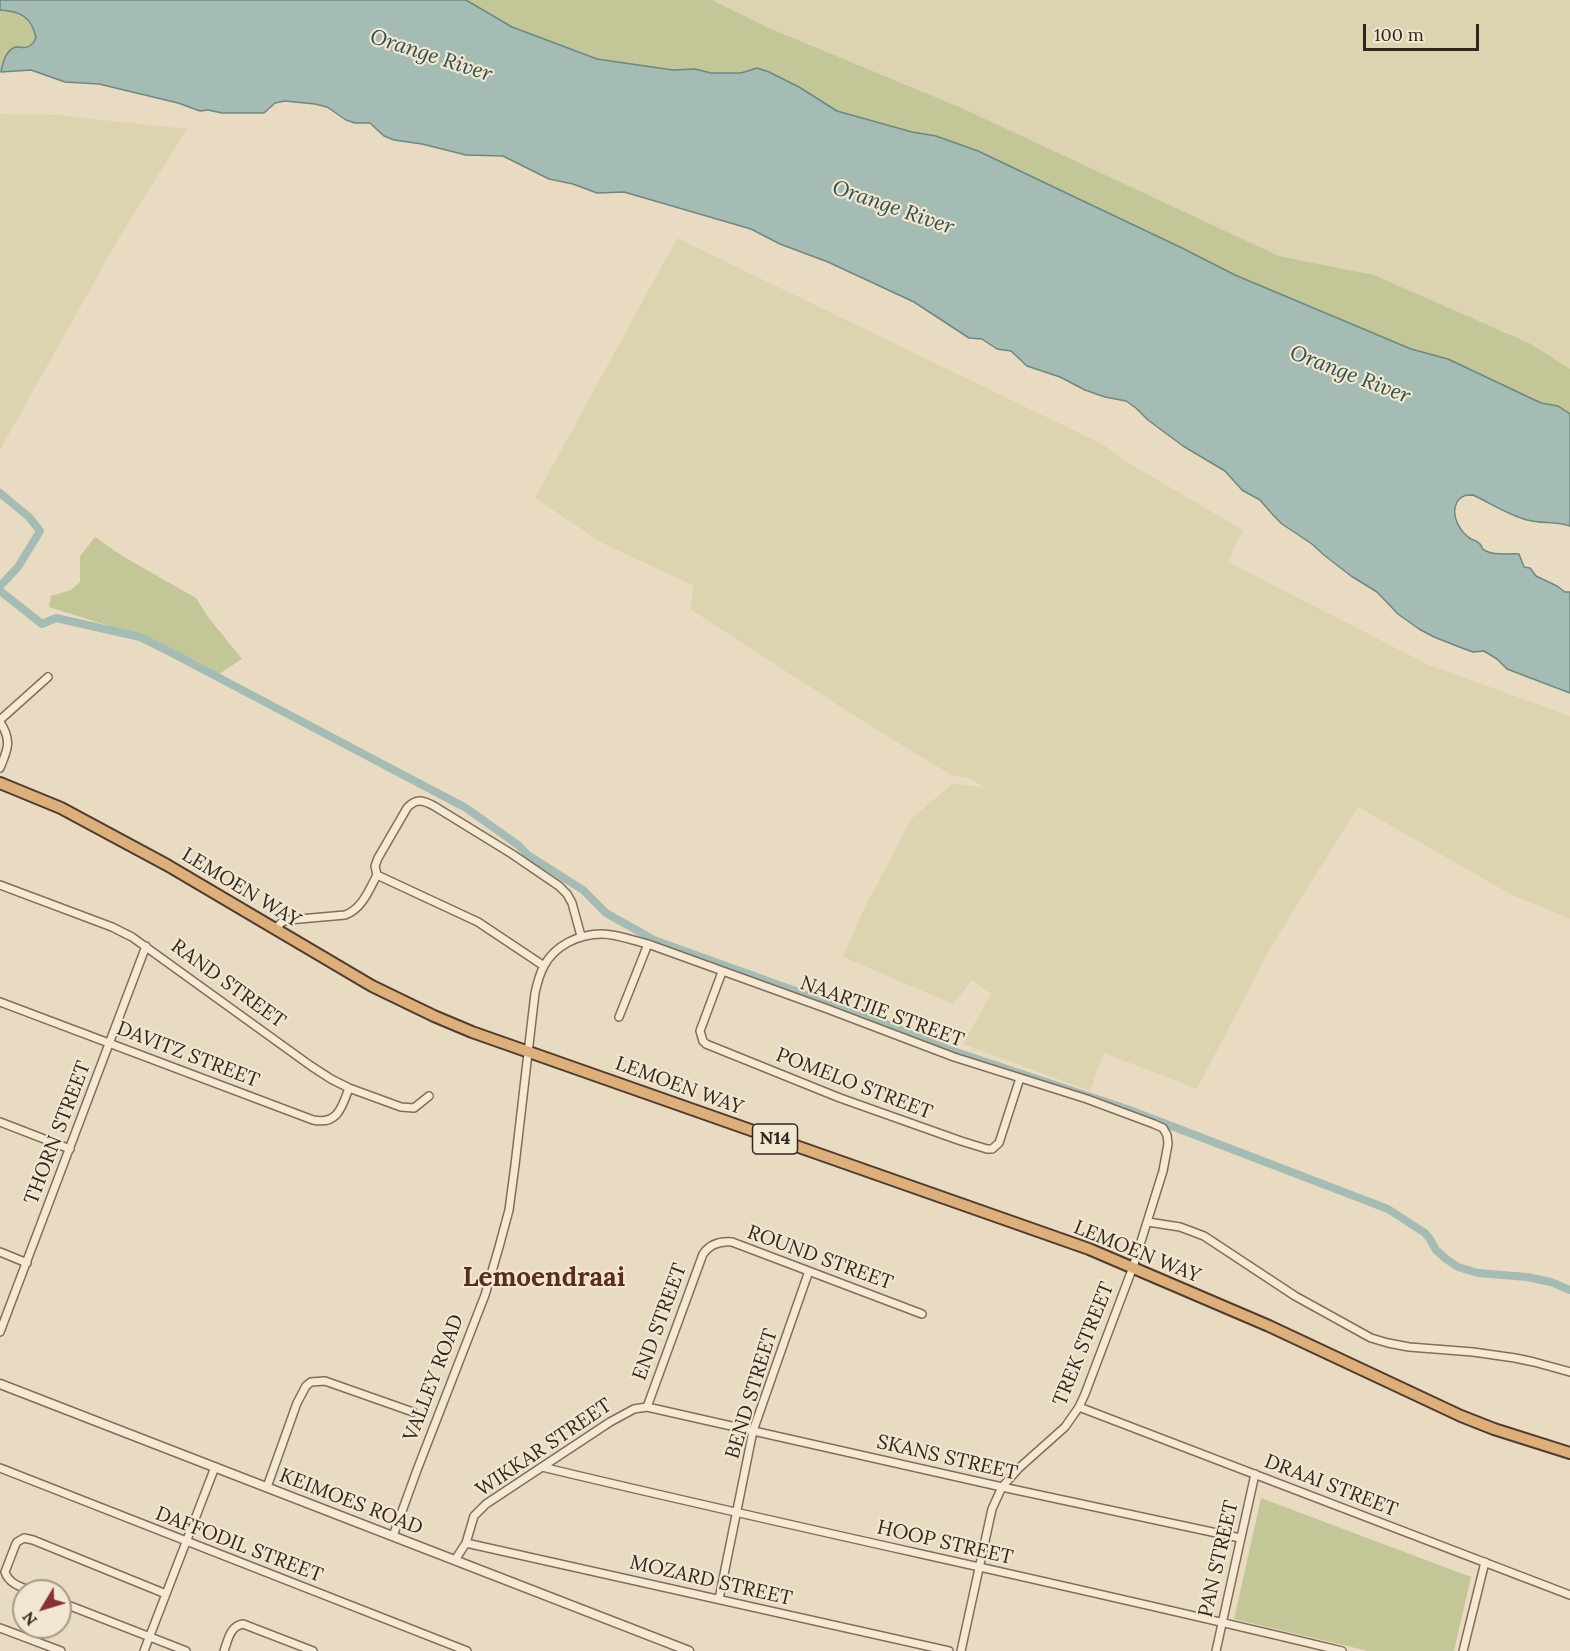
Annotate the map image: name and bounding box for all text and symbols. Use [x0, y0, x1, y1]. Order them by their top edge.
scale bar [1366, 12, 1482, 50]
text: 100 m [1374, 23, 1424, 46]
water label: Orange River [367, 24, 495, 88]
water label: Orange River [829, 175, 957, 241]
water label: Orange River [1286, 340, 1414, 410]
street label: LEMOEN WAY [177, 843, 305, 933]
street label: RAND STREET [166, 934, 290, 1034]
street label: NAARTJIE STREET [797, 971, 967, 1053]
street label: DAVITZ STREET [113, 1017, 263, 1093]
street label: POMELO STREET [773, 1043, 935, 1125]
street label: LEMOEN WAY [612, 1052, 746, 1120]
street label: THORN STREET [20, 1058, 96, 1208]
road number: N14 [752, 1124, 798, 1154]
street label: LEMOEN WAY [1070, 1216, 1204, 1288]
street label: ROUND STREET [744, 1221, 896, 1295]
street label: END STREET [628, 1260, 692, 1384]
district label: Lemoendraai [463, 1263, 625, 1295]
street label: TREK STREET [1048, 1279, 1120, 1409]
street label: VALLEY ROAD [399, 1311, 469, 1445]
street label: BEND STREET [721, 1326, 783, 1462]
street label: WIKKAR STREET [472, 1394, 616, 1502]
street label: SKANS STREET [874, 1430, 1020, 1486]
street label: DRAAI STREET [1261, 1450, 1401, 1522]
street label: KEIMOES ROAD [276, 1464, 426, 1540]
street label: PAN STREET [1194, 1498, 1244, 1620]
street label: DAFFODIL STREET [152, 1502, 326, 1588]
street label: HOOP STREET [875, 1516, 1015, 1570]
street label: MOZARD STREET [627, 1551, 795, 1611]
north arrow [12, 1579, 72, 1639]
text: N [18, 1608, 41, 1630]

